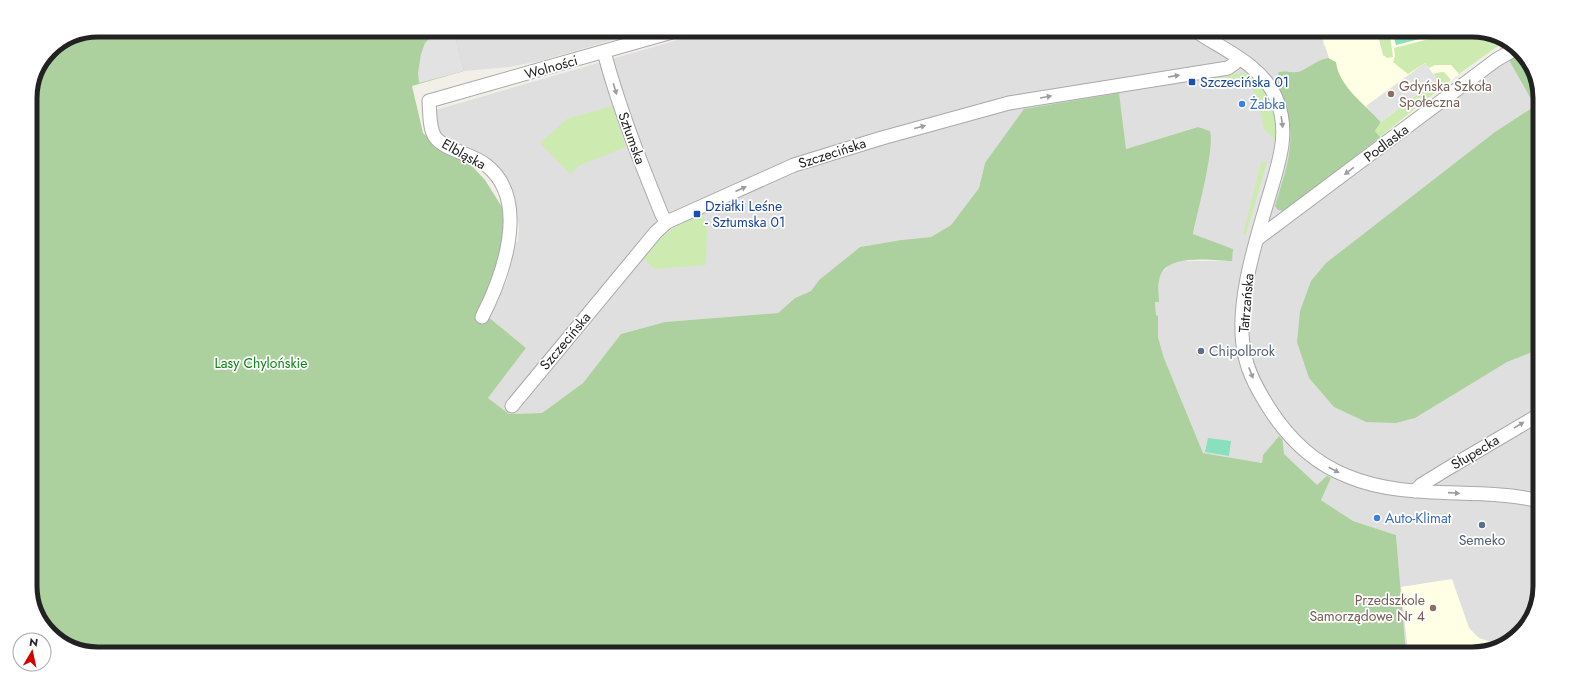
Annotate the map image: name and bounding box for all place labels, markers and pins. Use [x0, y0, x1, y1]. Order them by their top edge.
place label: Szczecińska 01 [1200, 72, 1289, 92]
place label: Gdyńska Szkoła Społeczna [1399, 76, 1492, 112]
marker: Szczecińska 01 [1187, 77, 1197, 87]
marker: Gdyńska Szkoła Społeczna [1386, 89, 1396, 99]
place label: Żabka [1250, 94, 1285, 114]
marker: Żabka [1237, 99, 1247, 109]
place label: Działki Leśne - Sztumska 01 [705, 196, 785, 232]
marker: Działki Leśne - Sztumska 01 [692, 209, 702, 219]
place label: Chipolbrok [1209, 341, 1276, 361]
marker: Chipolbrok [1196, 346, 1206, 356]
place label: Auto-Klimat [1385, 508, 1452, 528]
marker: Auto-Klimat [1372, 513, 1382, 523]
marker: Semeko [1477, 520, 1487, 530]
place label: Semeko [1459, 530, 1506, 550]
place label: Przedszkole Samorządowe Nr 4 [1309, 590, 1425, 626]
marker: Przedszkole Samorządowe Nr 4 [1428, 603, 1438, 613]

